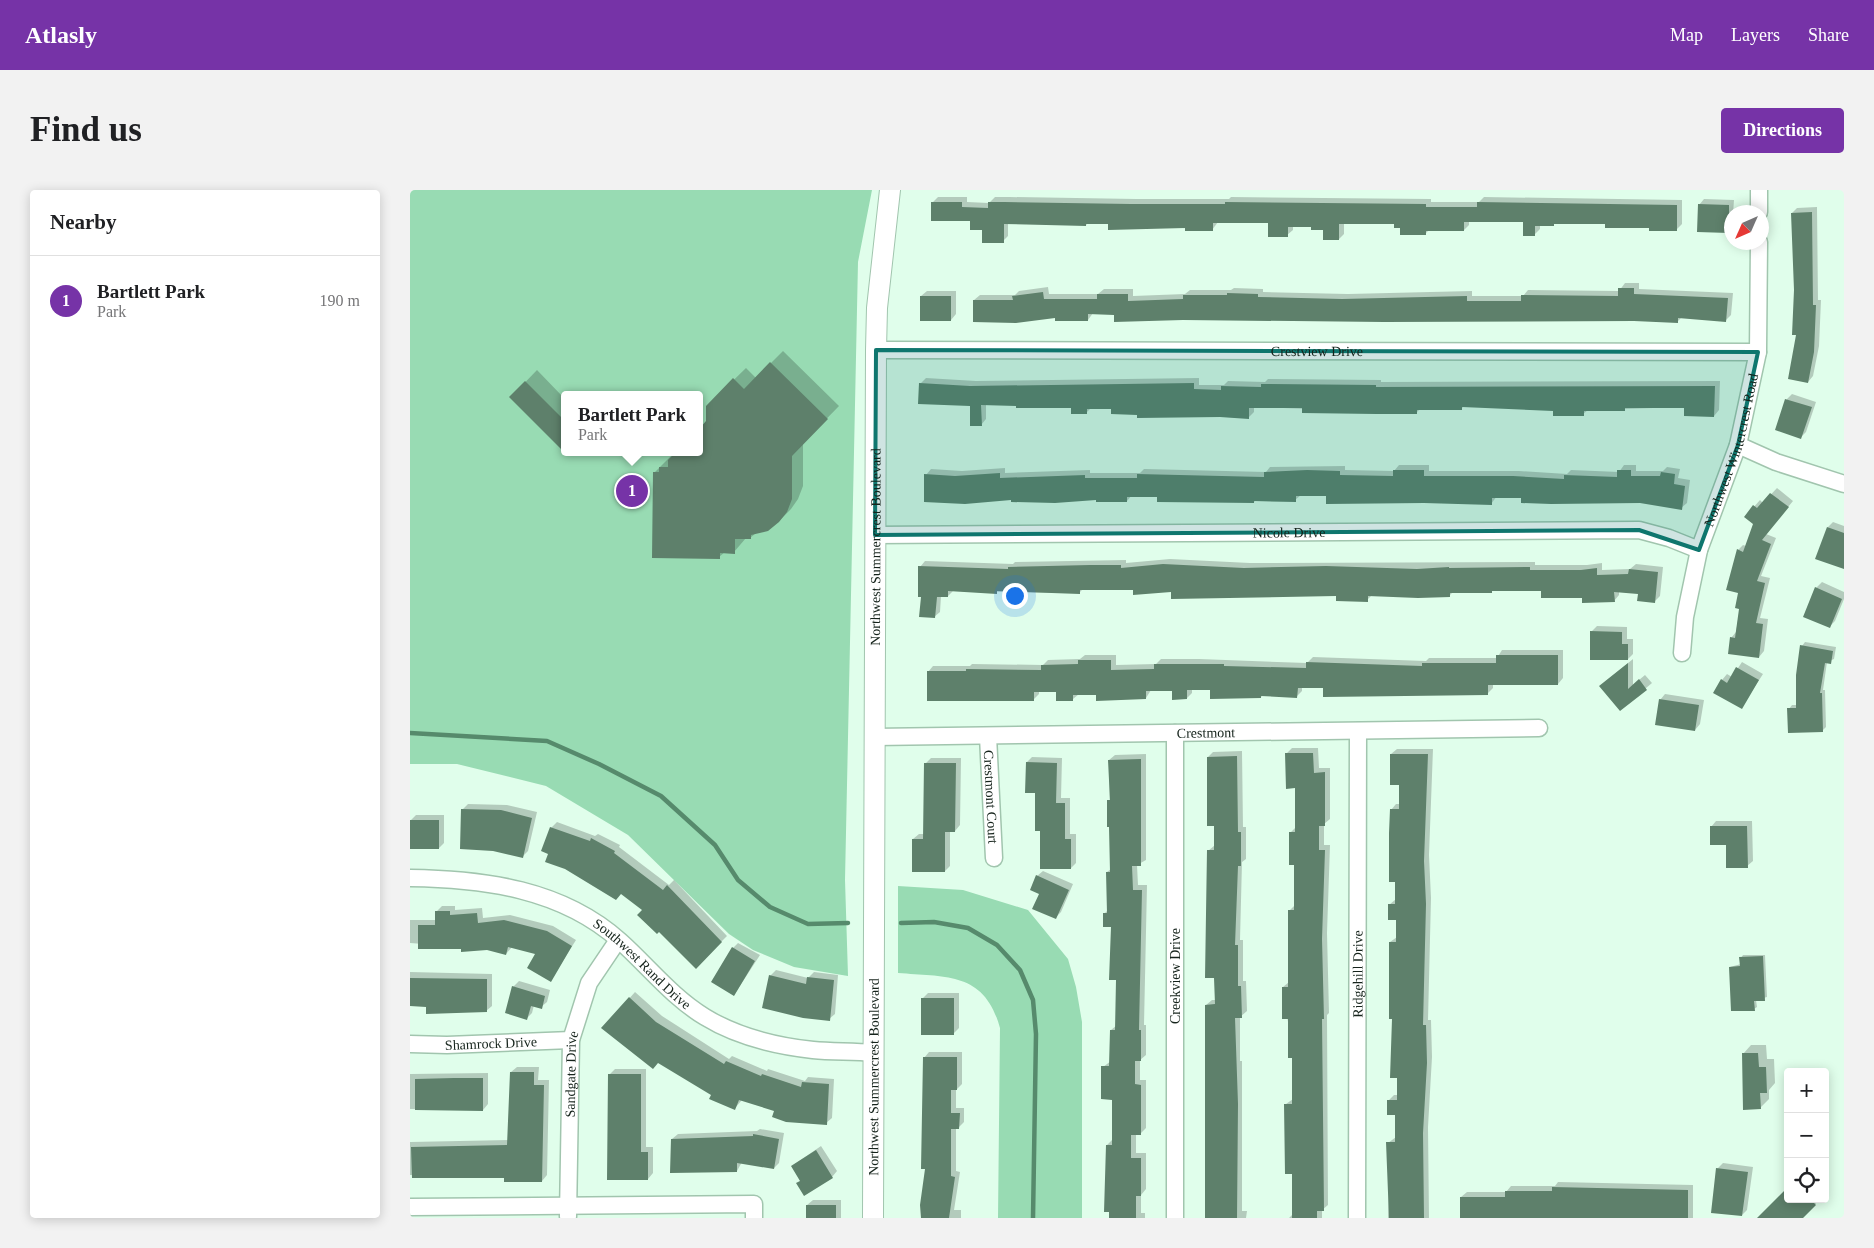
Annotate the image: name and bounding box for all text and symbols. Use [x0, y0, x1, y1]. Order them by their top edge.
text: Atlasly [25, 22, 97, 48]
text: Map [1670, 25, 1703, 45]
text: Layers [1731, 25, 1780, 45]
text: Share [1808, 25, 1849, 45]
button: Directions [1721, 108, 1844, 153]
text: Find us [30, 110, 142, 149]
north arrow [1724, 205, 1769, 250]
text: Nearby [50, 210, 117, 234]
text: Bartlett Park [97, 281, 205, 302]
text: 1 [62, 292, 70, 309]
text: 190 m [320, 292, 360, 309]
text: Park [97, 303, 126, 320]
street label: Crestview Drive [1271, 344, 1363, 359]
street label: Northwest Wintercrest Road [1701, 372, 1761, 529]
popup [561, 391, 703, 456]
text: Bartlett Park [578, 404, 686, 425]
text: Park [578, 426, 607, 443]
street label: Northwest Summercrest Boulevard [868, 448, 884, 646]
pin: 1 [616, 472, 648, 510]
street label: Nicole Drive [1253, 525, 1325, 541]
your location [1002, 583, 1028, 609]
street label: Crestmont [1177, 725, 1235, 741]
street label: Crestmont Court [981, 750, 1000, 844]
street label: Southwest Rand Drive [590, 916, 694, 1013]
street label: Creekview Drive [1168, 928, 1183, 1024]
street label: Ridgehill Drive [1350, 930, 1366, 1018]
street label: Northwest Summercrest Boulevard [866, 978, 882, 1176]
street label: Sandgate Drive [563, 1029, 581, 1118]
street label: Shamrock Drive [445, 1034, 537, 1053]
map controls [1784, 1068, 1829, 1203]
button: + [1784, 1068, 1829, 1113]
button: − [1784, 1113, 1829, 1158]
button: locate [1784, 1158, 1829, 1203]

